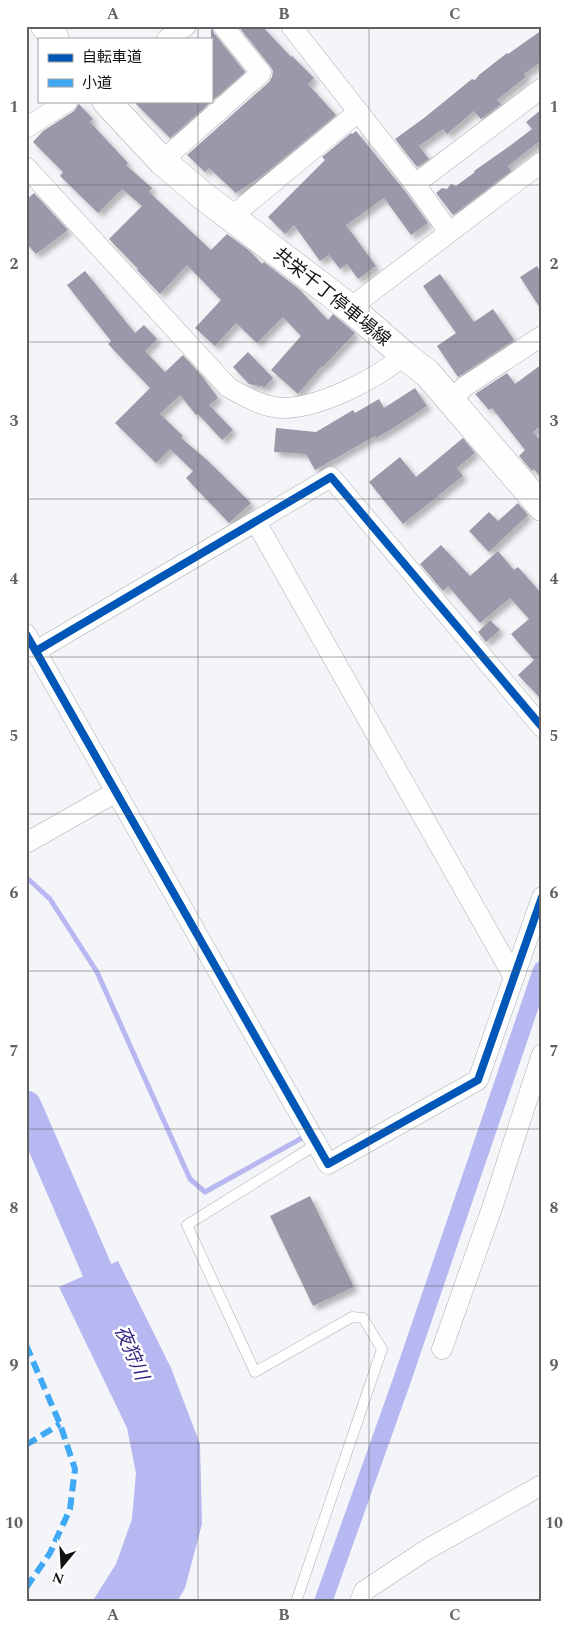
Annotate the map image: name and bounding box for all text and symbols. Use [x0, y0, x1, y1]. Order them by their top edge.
text: A [107, 2, 120, 26]
text: B [278, 2, 290, 26]
text: C [449, 2, 461, 26]
legend [38, 38, 212, 102]
text: 自転車道 [82, 46, 142, 69]
text: 小道 [82, 72, 112, 95]
text: 1 [10, 95, 18, 119]
text: 1 [550, 95, 558, 119]
street label: 共栄千丁停車場線 [268, 241, 396, 353]
text: 2 [10, 252, 19, 276]
text: 2 [550, 252, 559, 276]
text: 3 [10, 409, 19, 433]
text: 3 [550, 409, 559, 433]
text: 4 [10, 567, 19, 591]
text: 4 [550, 567, 559, 591]
text: 5 [10, 724, 18, 748]
text: 5 [550, 724, 558, 748]
text: 6 [10, 881, 19, 905]
text: 6 [550, 881, 559, 905]
text: 7 [10, 1039, 19, 1063]
text: 7 [550, 1039, 559, 1063]
text: 8 [10, 1196, 19, 1220]
text: 8 [550, 1196, 559, 1220]
water label: 夜狩川 [107, 1321, 156, 1387]
text: 9 [10, 1353, 19, 1377]
text: 9 [550, 1353, 559, 1377]
text: 10 [5, 1511, 23, 1535]
text: 10 [545, 1511, 563, 1535]
north arrow [38, 1540, 88, 1590]
text: N [49, 1566, 67, 1590]
text: A [107, 1603, 120, 1627]
text: B [278, 1603, 290, 1627]
text: C [449, 1603, 461, 1627]

